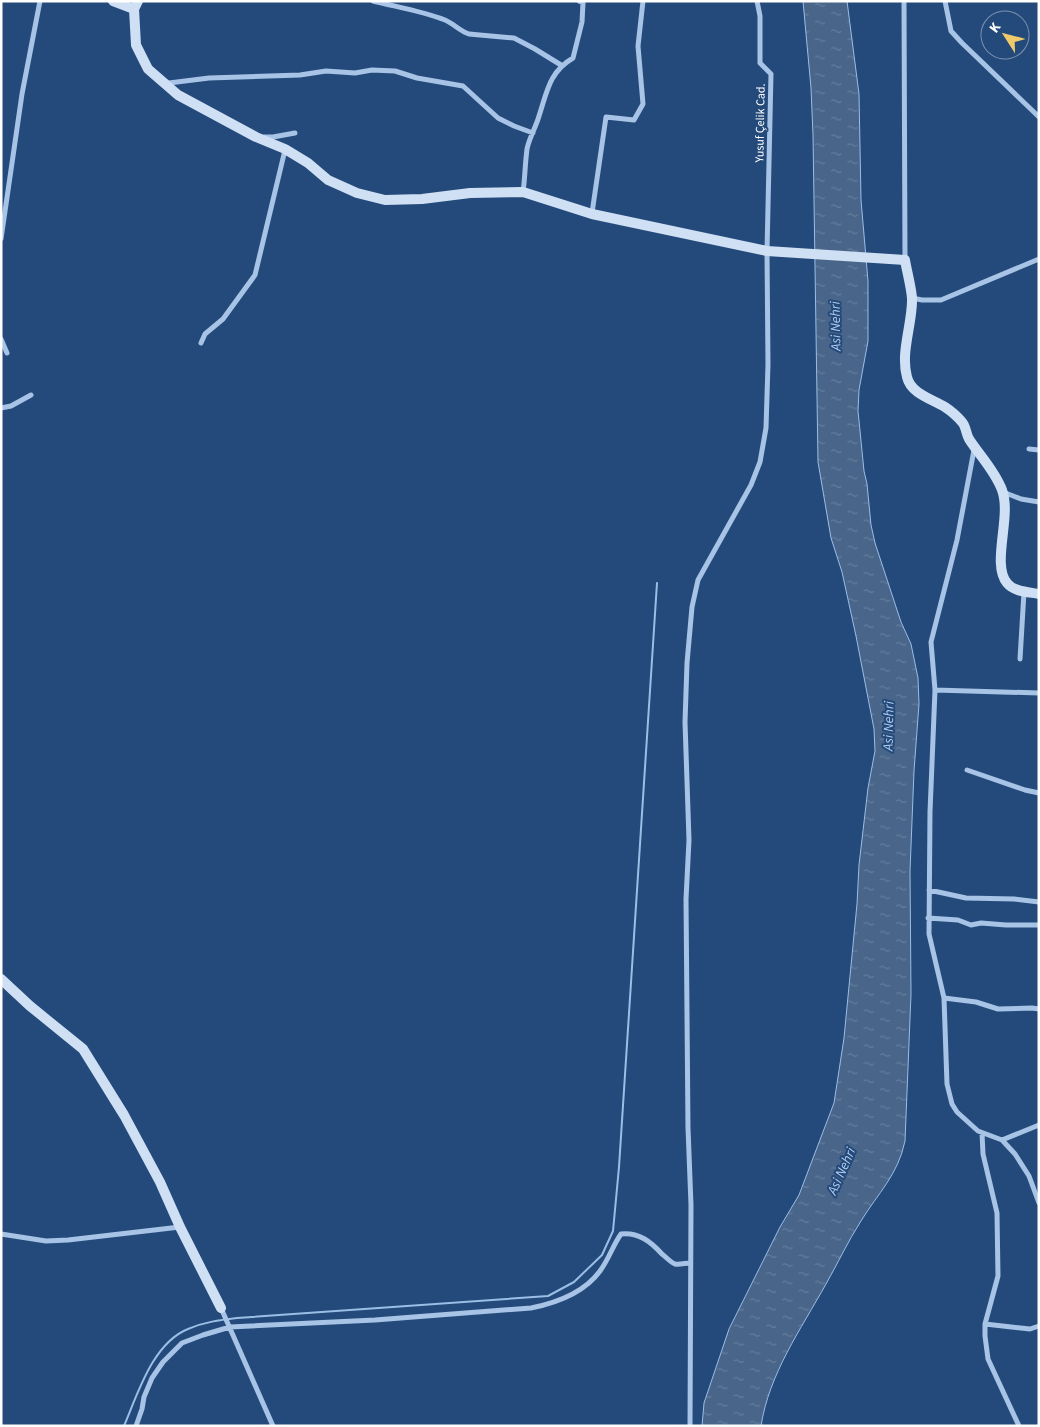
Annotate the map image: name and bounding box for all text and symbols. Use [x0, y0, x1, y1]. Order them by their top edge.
north arrow [980, 10, 1030, 60]
text: K [985, 18, 1006, 37]
street label: Yusuf Çelik Cad. [751, 83, 770, 164]
water label: Asi Nehri [826, 300, 846, 352]
water label: Asi Nehri [879, 700, 899, 752]
water label: Asi Nehri [822, 1144, 861, 1199]

